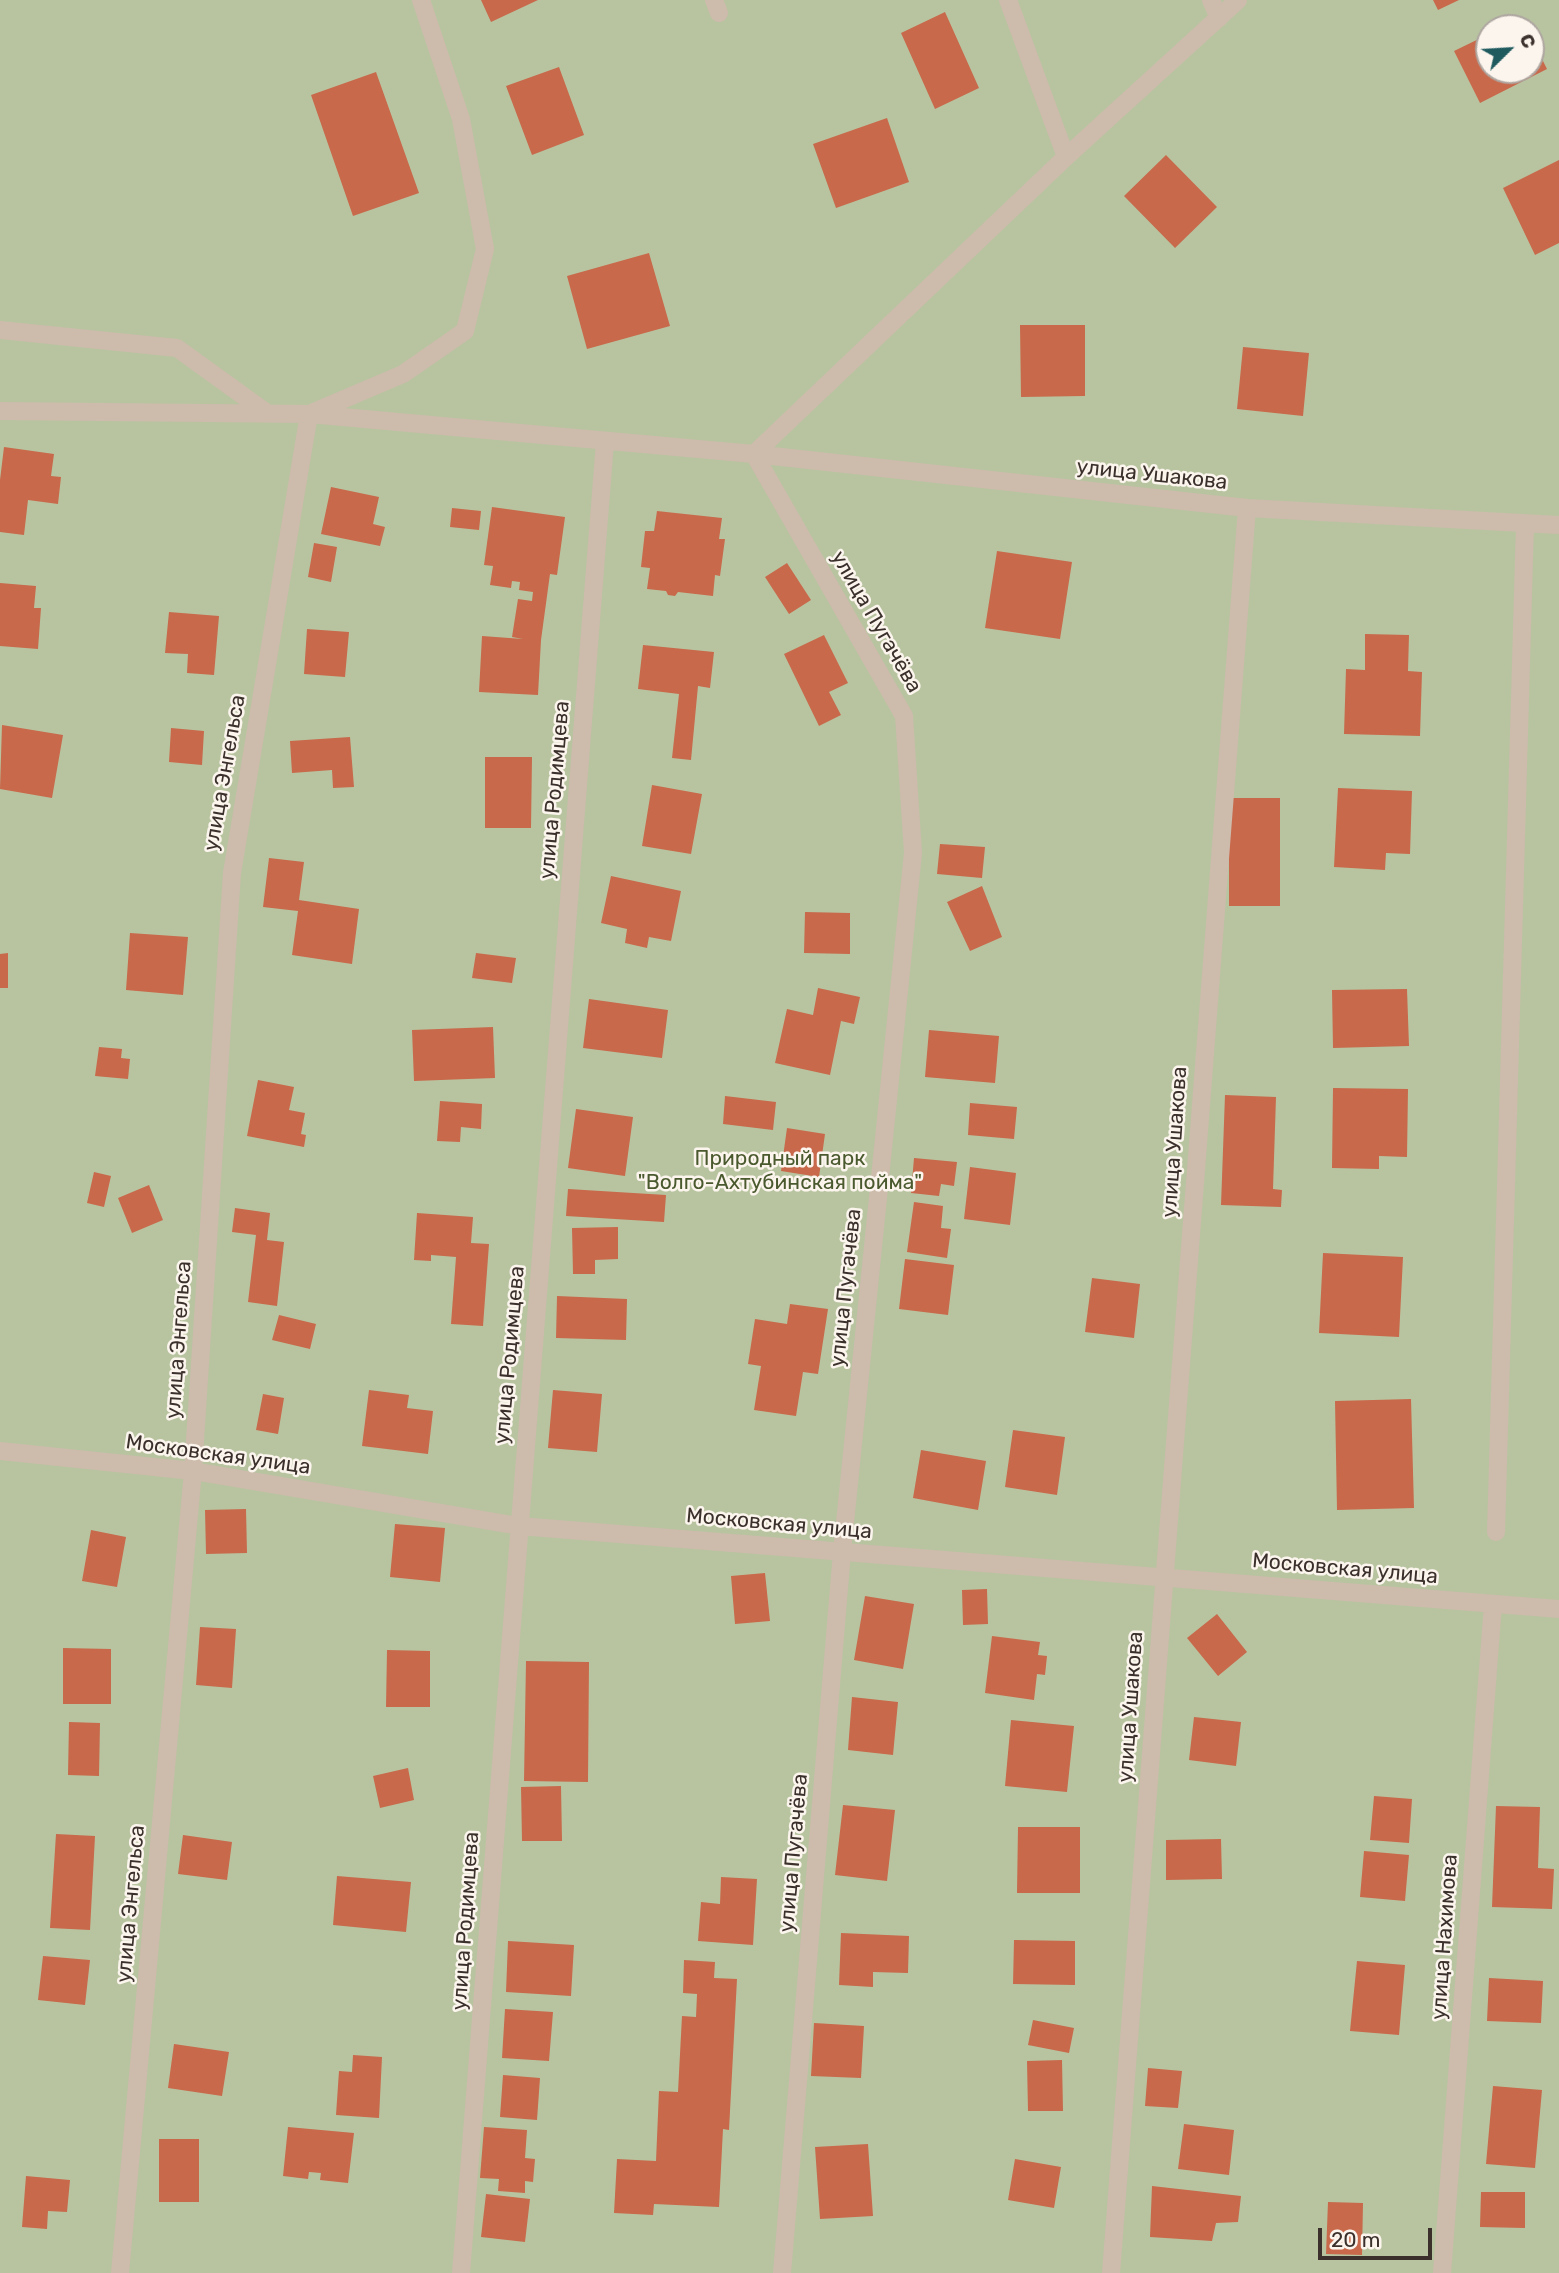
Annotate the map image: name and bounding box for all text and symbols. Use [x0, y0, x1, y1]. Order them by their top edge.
north arrow [1475, 14, 1545, 84]
text: С [1515, 30, 1541, 52]
street label: улица Ушакова [1075, 455, 1229, 495]
street label: улица Пугачёва [825, 547, 927, 697]
street label: улица Энгельса [199, 693, 251, 853]
street label: улица Родимцева [535, 700, 575, 880]
street label: улица Ушакова [1157, 1066, 1193, 1218]
park label: Природный парк "Волго-Ахтубинская пойма" [638, 1146, 922, 1196]
street label: улица Пугачёва [825, 1207, 867, 1369]
street label: улица Энгельса [161, 1260, 197, 1420]
street label: улица Родимцева [490, 1265, 530, 1445]
street label: Московская улица [124, 1430, 312, 1480]
street label: Московская улица [685, 1503, 873, 1545]
street label: Московская улица [1251, 1548, 1439, 1590]
street label: улица Ушакова [1113, 1631, 1149, 1783]
street label: улица Пугачёва [775, 1773, 813, 1933]
street label: улица Энгельса [112, 1824, 150, 1984]
street label: улица Родимцева [447, 1831, 485, 2011]
street label: улица Нахимова [1427, 1853, 1463, 2021]
scale bar [1321, 2214, 1435, 2258]
text: 20 m [1331, 2227, 1380, 2252]

